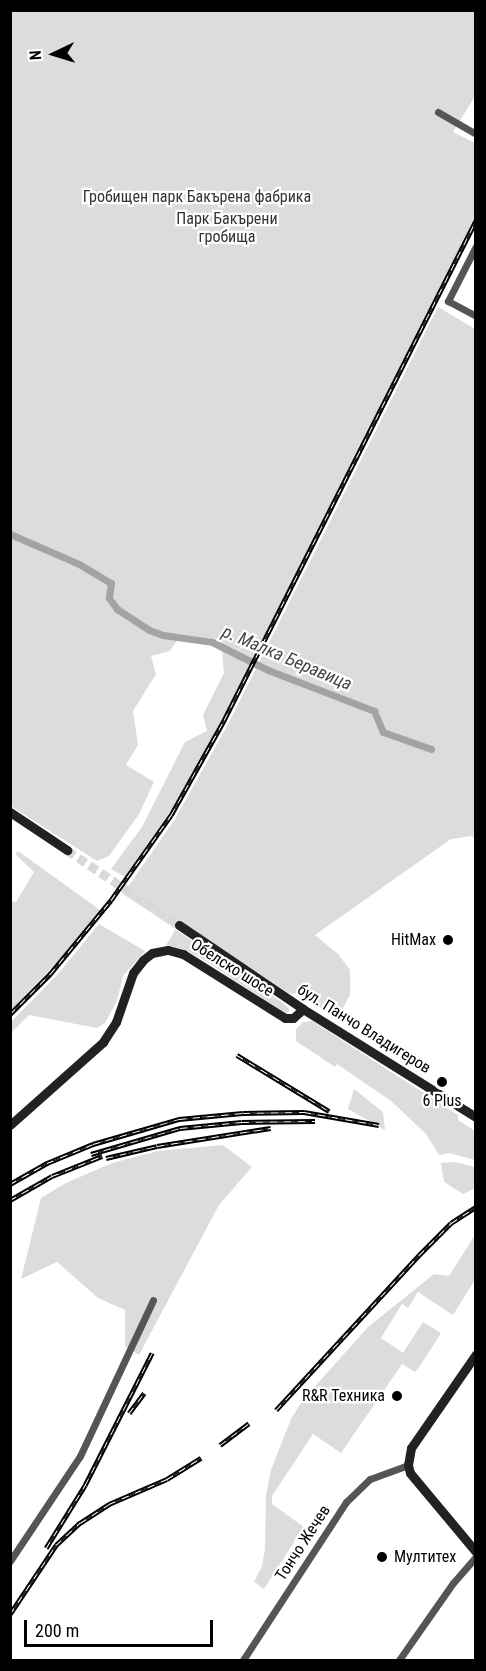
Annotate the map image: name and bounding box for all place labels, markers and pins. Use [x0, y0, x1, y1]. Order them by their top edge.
place label: HitMax [391, 930, 436, 950]
marker: HitMax [441, 933, 455, 947]
marker: 6 Plus [435, 1075, 449, 1089]
place label: 6 Plus [422, 1091, 462, 1111]
place label: R&R Техника [302, 1386, 385, 1406]
marker: R&R Техника [390, 1389, 404, 1403]
place label: Мултитех [394, 1547, 456, 1567]
marker: Мултитех [375, 1550, 389, 1564]

